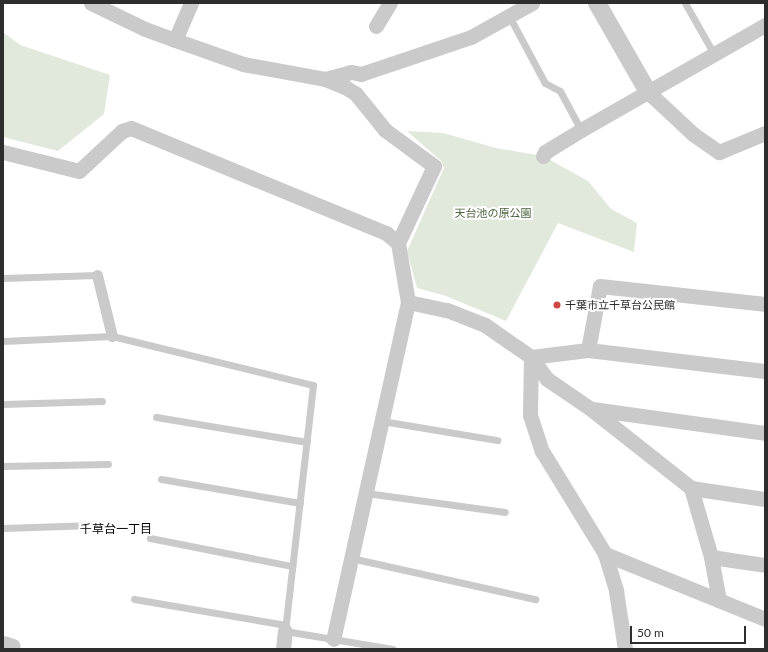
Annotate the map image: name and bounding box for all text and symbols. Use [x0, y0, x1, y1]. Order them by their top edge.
park label: 天台池の原公園 [455, 206, 531, 220]
place label: 千葉市立千草台公民館 [565, 298, 675, 312]
marker: 千葉市立千草台公民館 [552, 300, 562, 310]
district label: 千草台一丁目 [80, 522, 152, 536]
scale bar [632, 618, 748, 644]
text: 50 m [637, 625, 664, 640]

